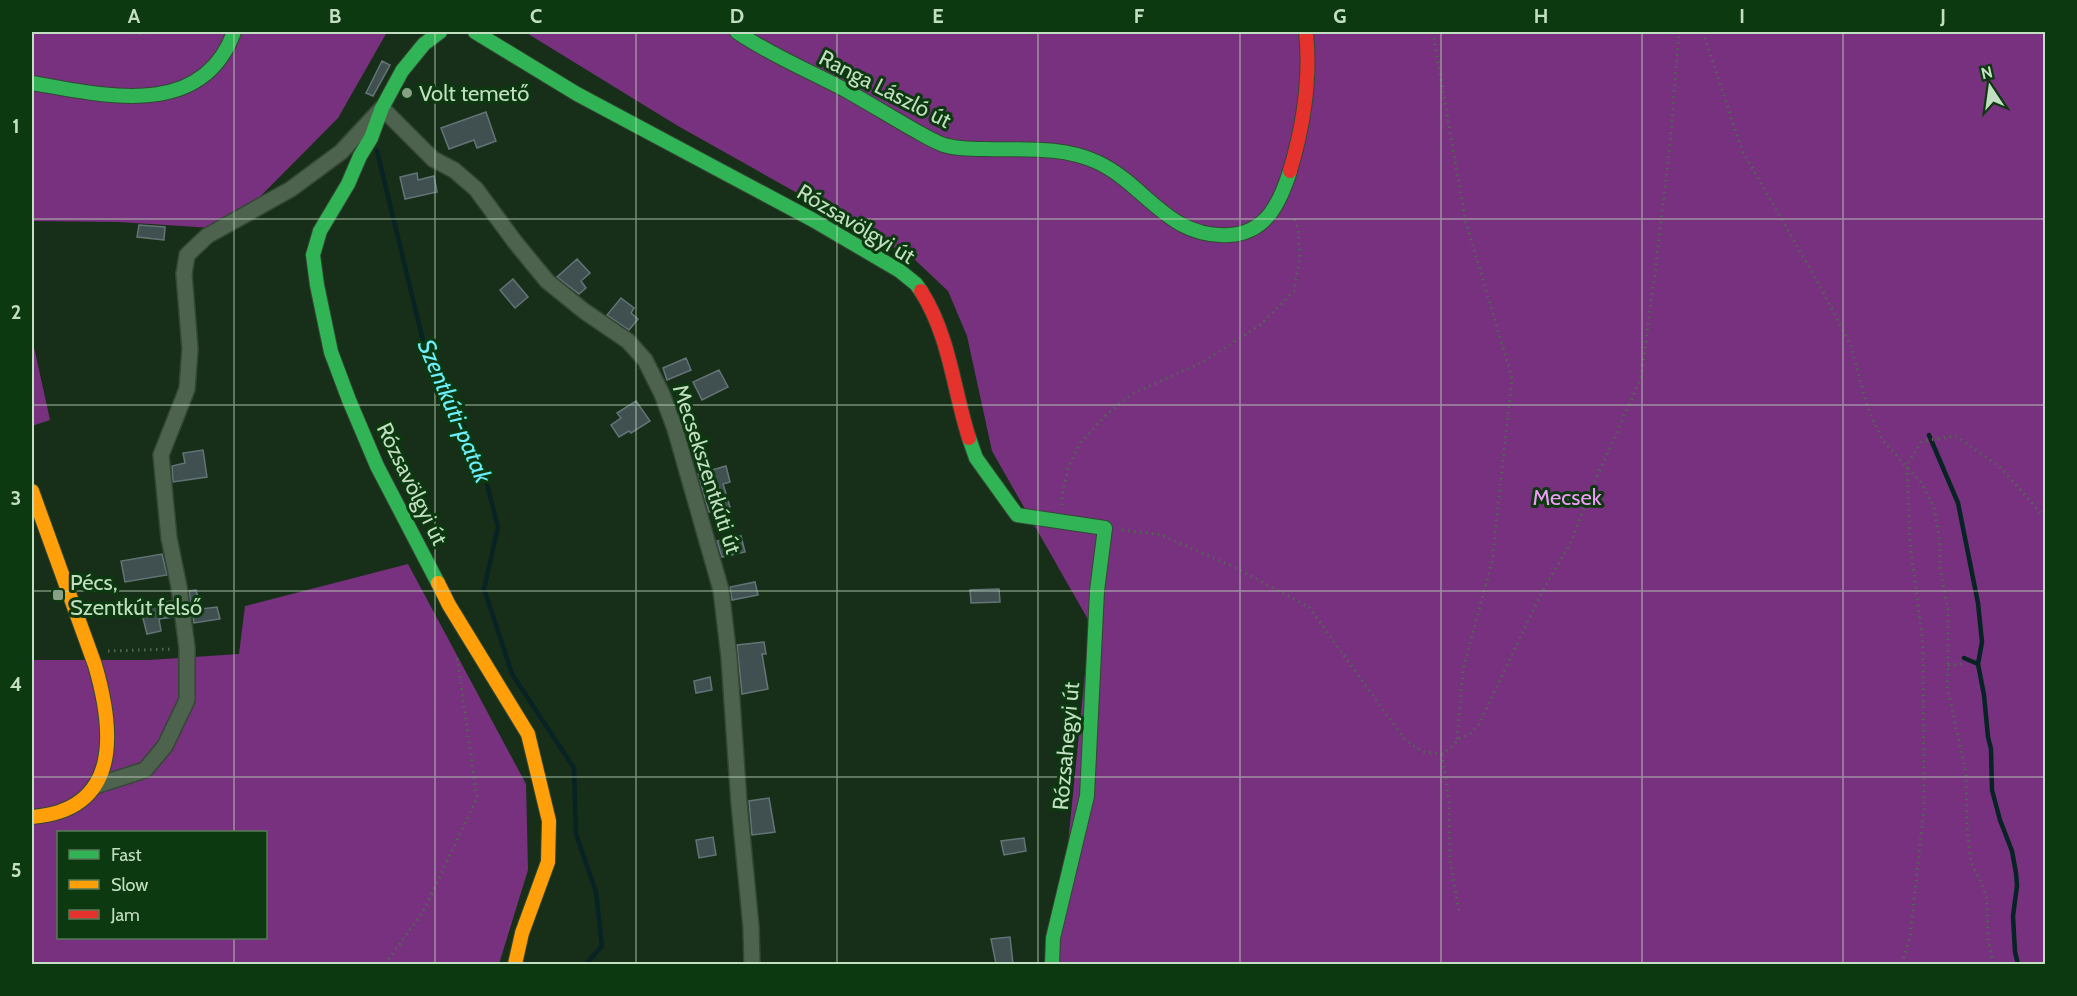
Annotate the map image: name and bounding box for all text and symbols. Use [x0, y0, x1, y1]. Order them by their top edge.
text: A [128, 4, 141, 28]
text: B [329, 4, 341, 28]
text: C [530, 4, 542, 28]
text: D [730, 4, 744, 28]
text: E [932, 4, 944, 28]
text: F [1134, 4, 1145, 28]
text: G [1333, 4, 1347, 28]
text: H [1534, 4, 1548, 28]
text: I [1739, 4, 1745, 28]
text: J [1939, 4, 1946, 28]
street label: Ranga László út [814, 44, 956, 134]
north arrow [1960, 57, 2020, 117]
text: N [1979, 62, 1994, 83]
place label: Volt temető [419, 80, 529, 107]
marker: Volt temető [400, 86, 414, 100]
text: 1 [12, 114, 20, 138]
street label: Rózsavölgyi út [792, 178, 920, 270]
text: 2 [11, 300, 21, 324]
water label: Szentkúti-patak [412, 335, 499, 488]
street label: Mecsekszentkúti út [667, 381, 747, 558]
street label: Rózsavölgyi út [371, 418, 454, 550]
park label: Mecsek [1532, 484, 1602, 511]
text: 3 [11, 486, 21, 510]
place label: Pécs, Szentkút felső [70, 569, 202, 621]
marker: Pécs, Szentkút felső [51, 588, 65, 602]
text: 4 [10, 672, 22, 696]
street label: Rózsahegyi út [1047, 680, 1085, 811]
legend [57, 831, 267, 939]
text: Fast [111, 844, 142, 866]
text: 5 [11, 858, 21, 882]
text: Slow [111, 874, 148, 896]
text: Jam [110, 904, 140, 926]

